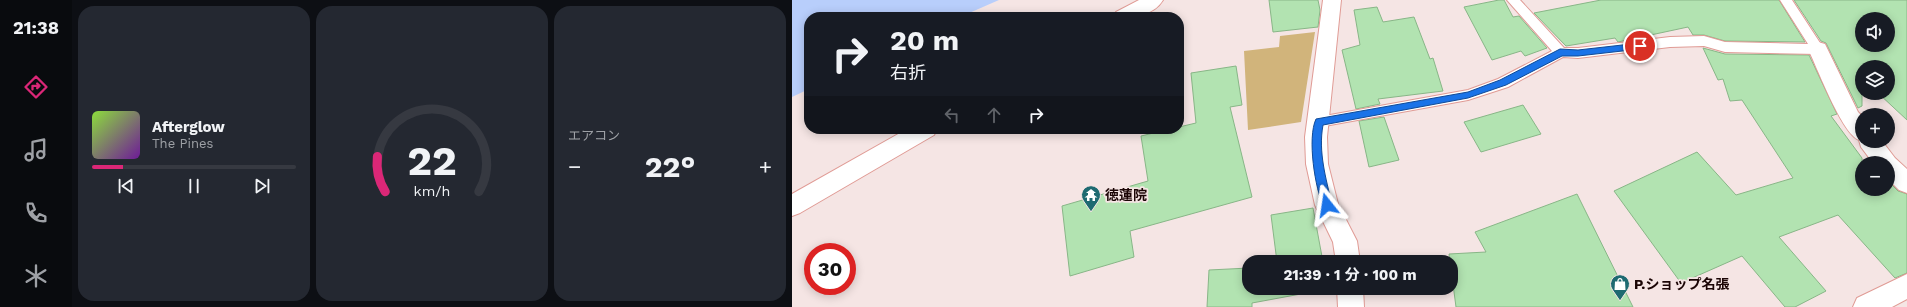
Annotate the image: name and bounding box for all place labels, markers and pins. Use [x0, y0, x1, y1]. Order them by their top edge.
pin [1623, 29, 1657, 63]
temple icon: 徳蓮院 [1080, 184, 1102, 212]
place label: 徳蓮院 [1105, 187, 1147, 203]
shop icon: P.ショップ名張 [1609, 273, 1631, 301]
place label: P.ショップ名張 [1634, 276, 1729, 292]

